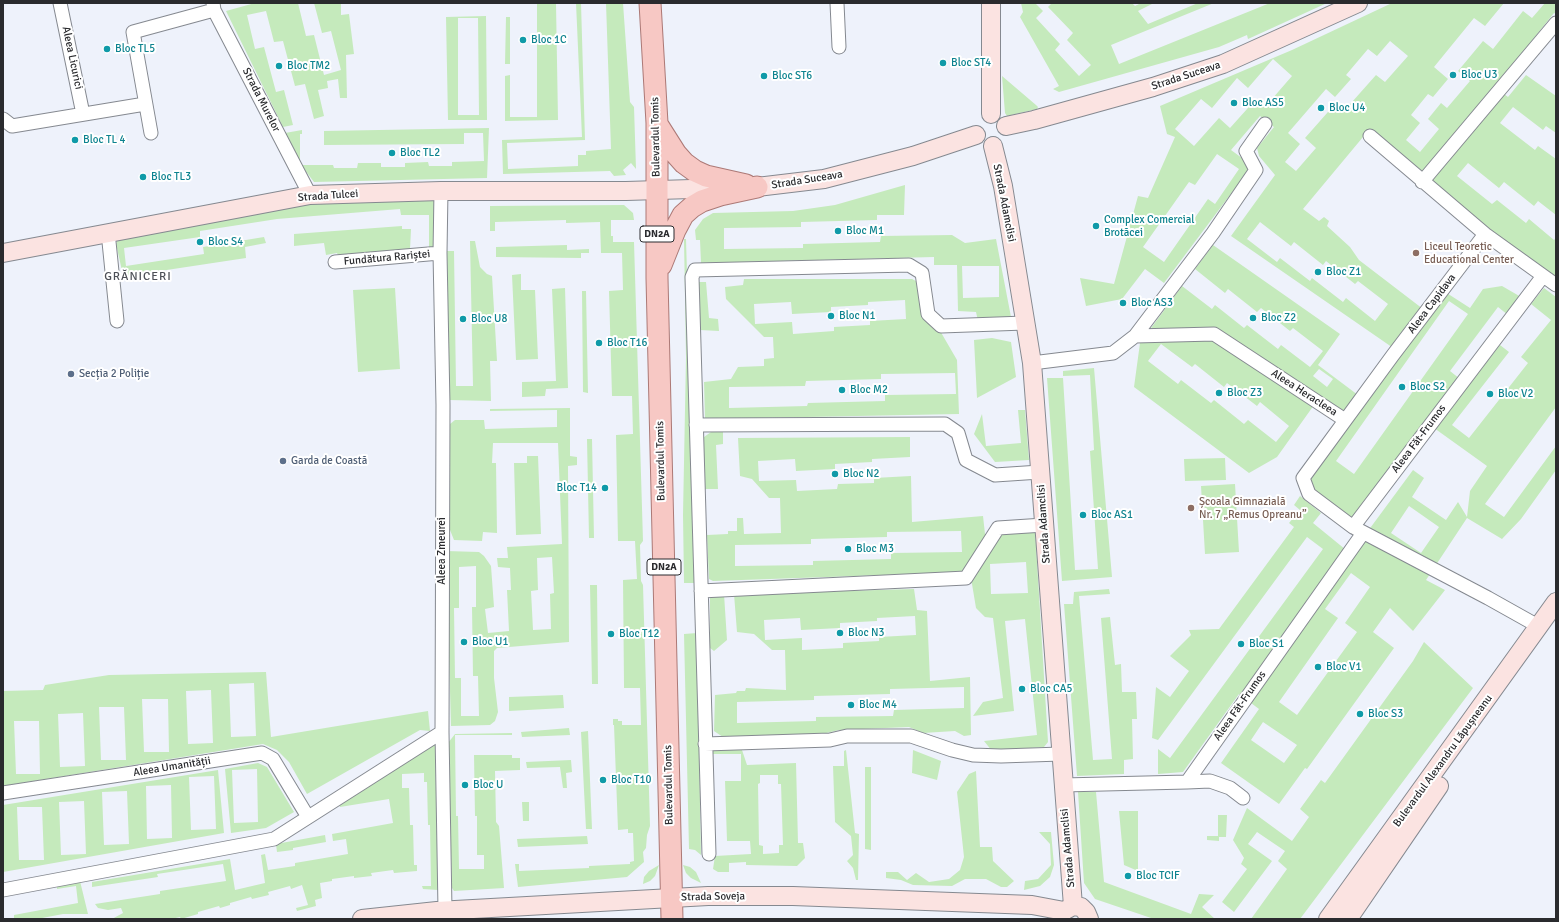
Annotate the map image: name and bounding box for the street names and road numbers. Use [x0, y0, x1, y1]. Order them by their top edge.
street label: Aleea Licurici [59, 25, 85, 91]
street label: Strada Suceava [1150, 59, 1222, 93]
street label: Strada Murelor [239, 66, 283, 134]
street label: Bulevardul Tomis [649, 97, 663, 177]
street label: Strada Adamclisi [990, 163, 1018, 243]
street label: Strada Suceava [770, 168, 844, 192]
street label: Strada Tulcei [297, 187, 359, 205]
road number: DN2A [640, 226, 674, 242]
street label: Fundătura Rariștei [343, 248, 431, 268]
street label: Aleea Capidava [1405, 271, 1459, 337]
street label: Aleea Heracleea [1269, 367, 1339, 419]
street label: Aleea Făt-Frumos [1389, 402, 1449, 476]
street label: Bulevardul Tomis [654, 421, 668, 501]
street label: Strada Adamclisi [1035, 484, 1053, 564]
street label: Aleea Zmeurei [435, 517, 449, 585]
road number: DN2A [647, 559, 681, 575]
street label: Aleea Făt-Frumos [1211, 669, 1269, 743]
street label: Bulevardul Alexandru Lăpușneanu [1391, 692, 1495, 830]
street label: Bulevardul Tomis [662, 745, 676, 825]
street label: Aleea Umanității [132, 754, 212, 780]
street label: Strada Adamclisi [1058, 808, 1078, 888]
street label: Strada Soveja [681, 890, 745, 904]

